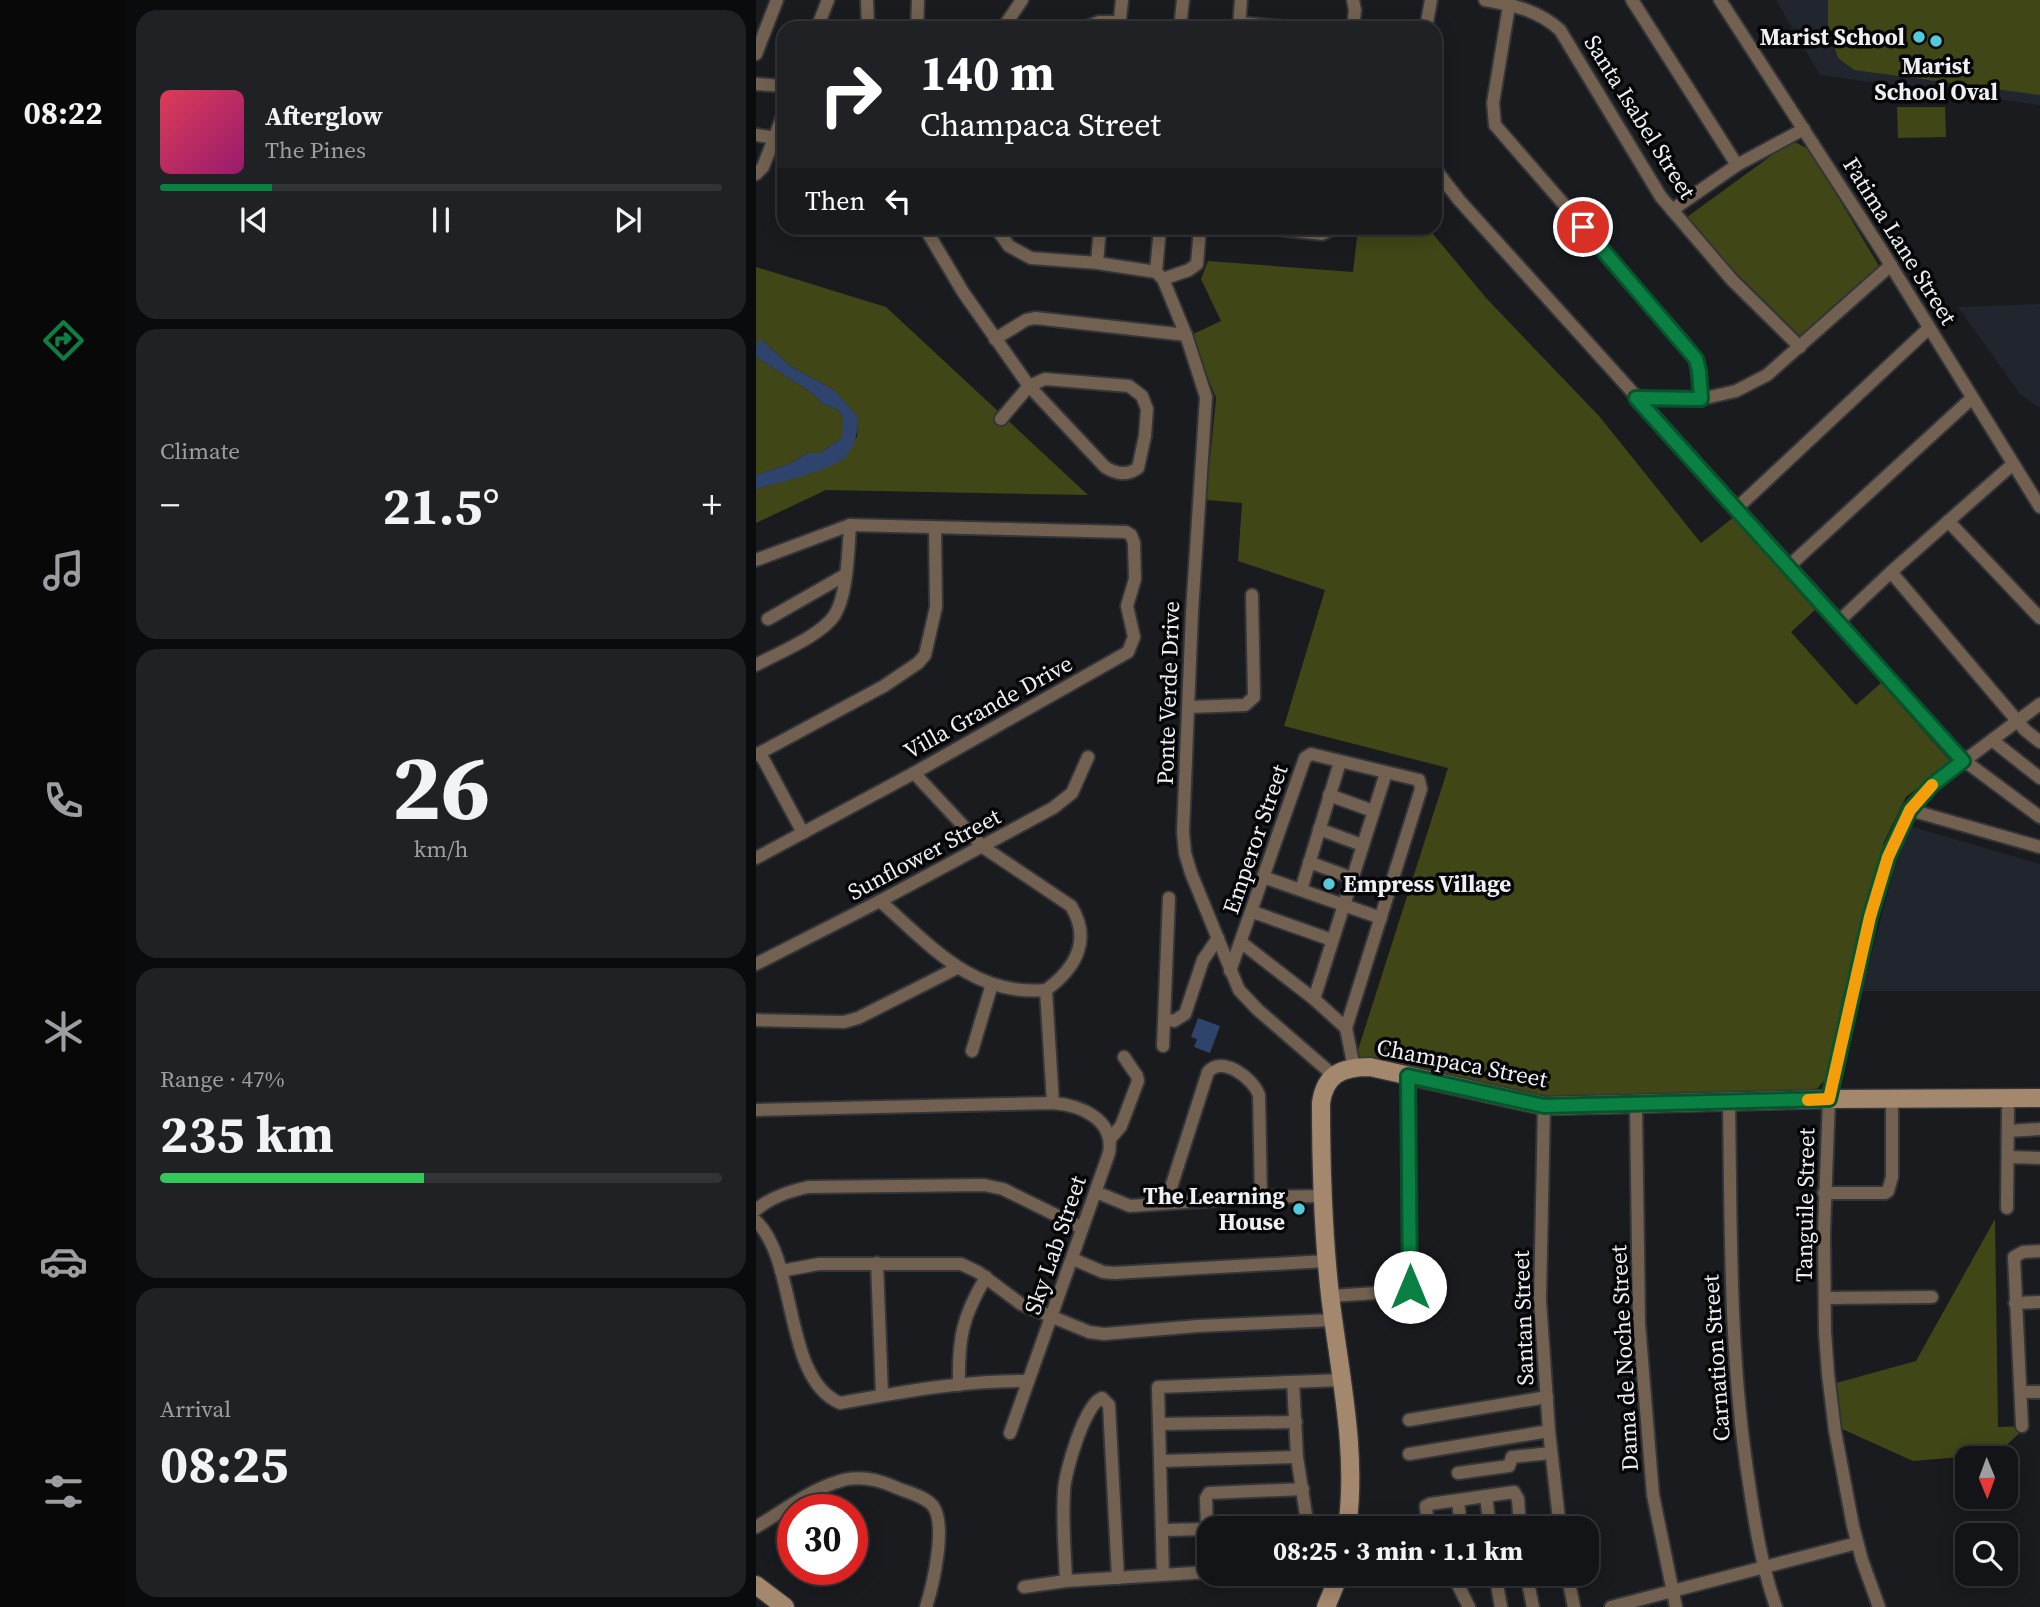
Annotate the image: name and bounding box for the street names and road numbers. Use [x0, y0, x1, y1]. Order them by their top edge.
street label: Santa Isabel Street [1577, 29, 1704, 206]
street label: Fatima Lane Street [1836, 151, 1965, 331]
street label: Ponte Verde Drive [1149, 600, 1187, 786]
street label: Villa Grande Drive [898, 647, 1078, 767]
street label: Emperor Street [1214, 760, 1296, 918]
street label: Sunflower Street [842, 800, 1007, 908]
street label: Champaca Street [1374, 1031, 1551, 1095]
street label: Tanguile Street [1788, 1127, 1822, 1282]
street label: Sky Lab Street [1016, 1171, 1094, 1319]
street label: Dama de Noche Street [1602, 1244, 1646, 1472]
street label: Santan Street [1505, 1249, 1541, 1386]
street label: Carnation Street [1694, 1273, 1738, 1443]

